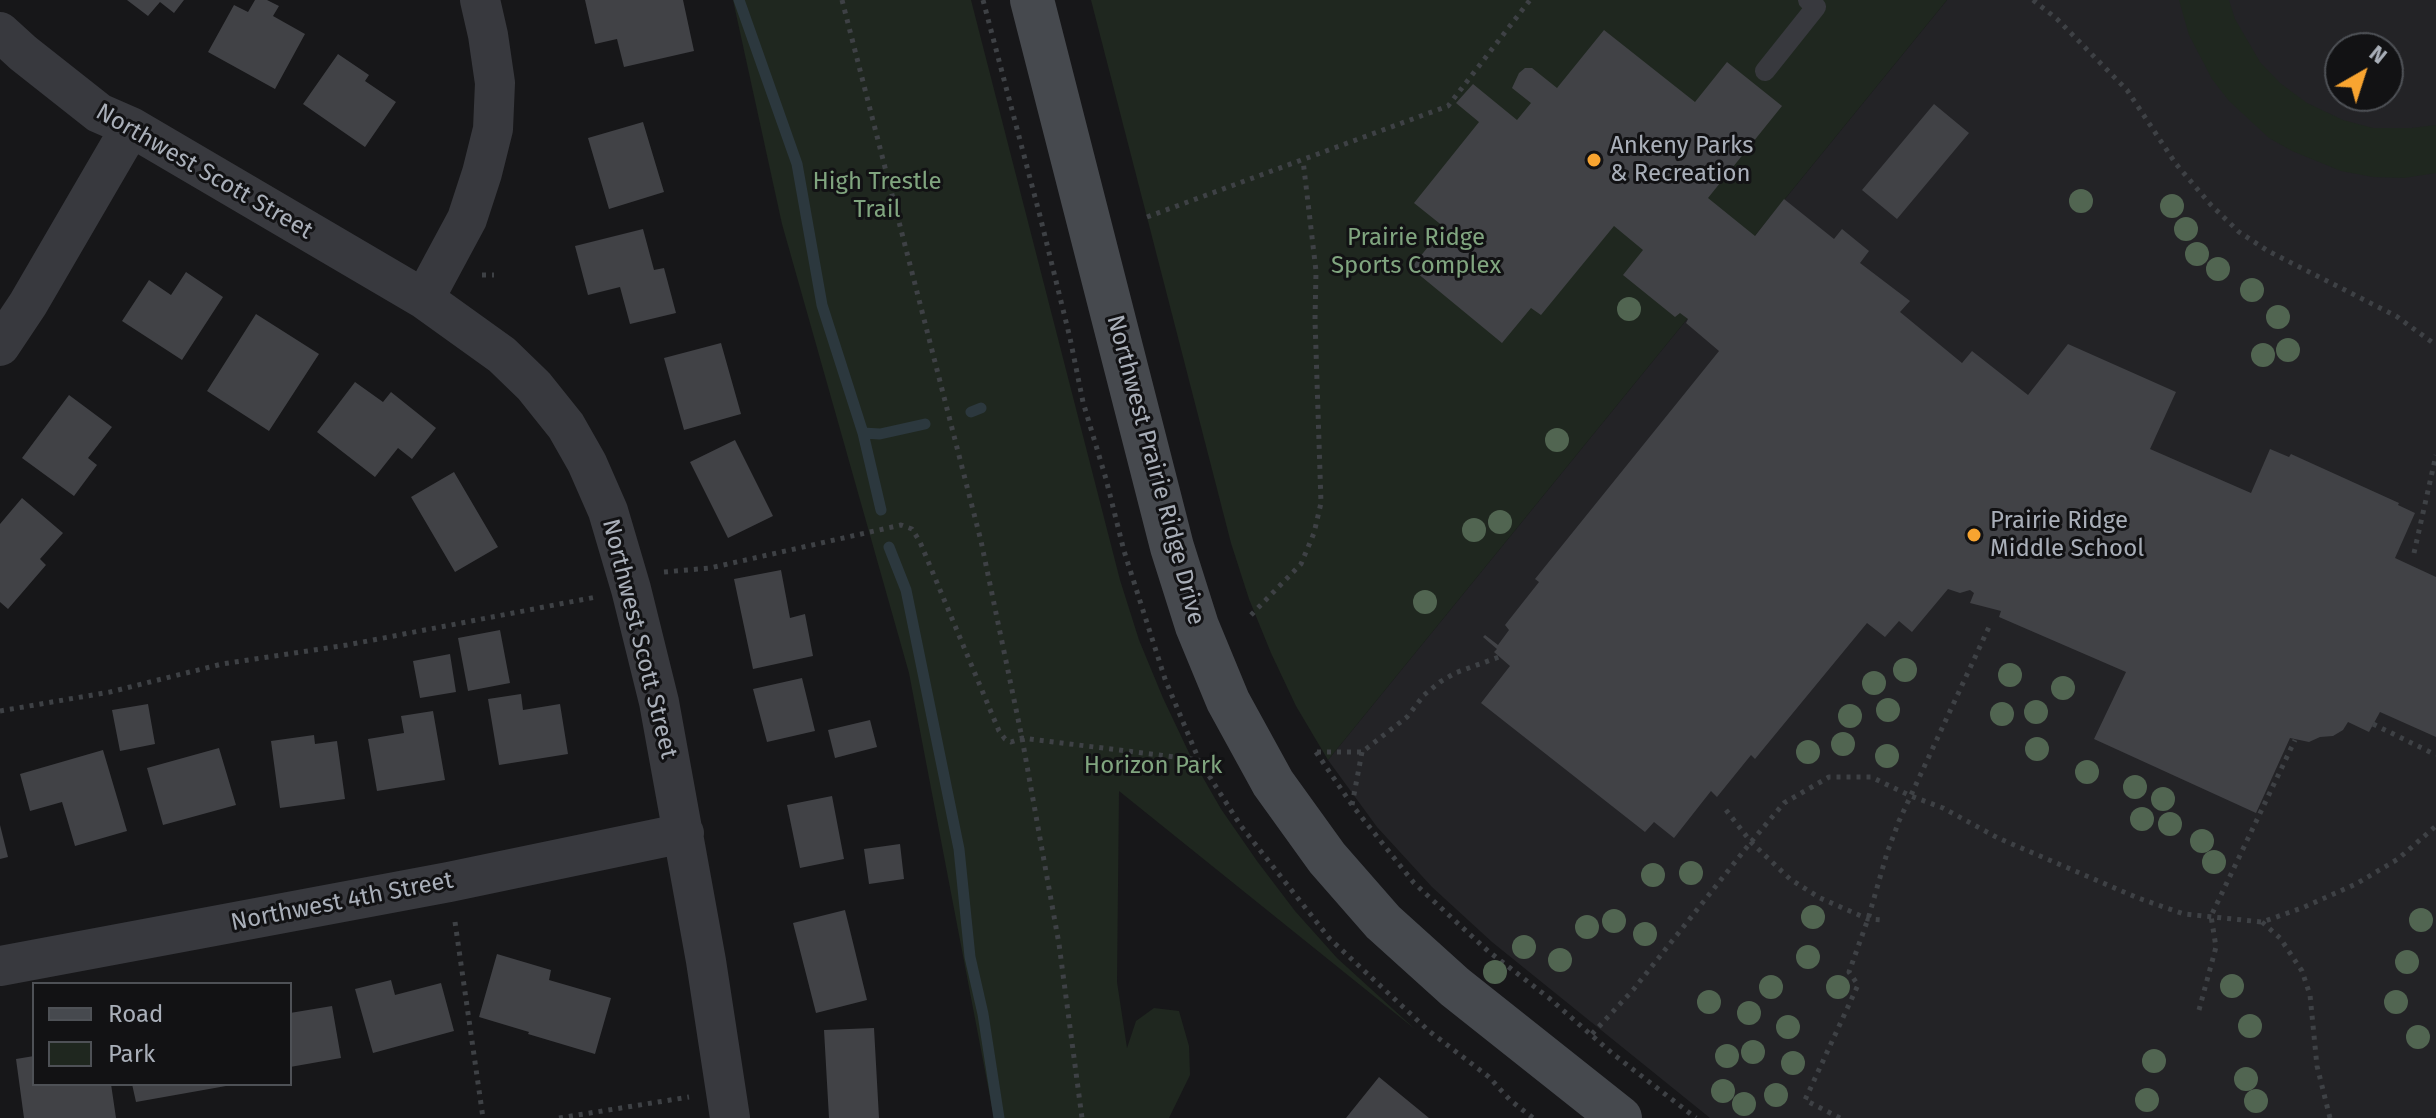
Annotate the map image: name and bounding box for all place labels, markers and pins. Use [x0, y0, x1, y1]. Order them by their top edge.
place label: Ankeny Parks & Recreation [1610, 132, 1753, 188]
marker: Ankeny Parks & Recreation [1585, 151, 1603, 169]
place label: Prairie Ridge Middle School [1990, 507, 2144, 563]
marker: Prairie Ridge Middle School [1965, 526, 1983, 544]

